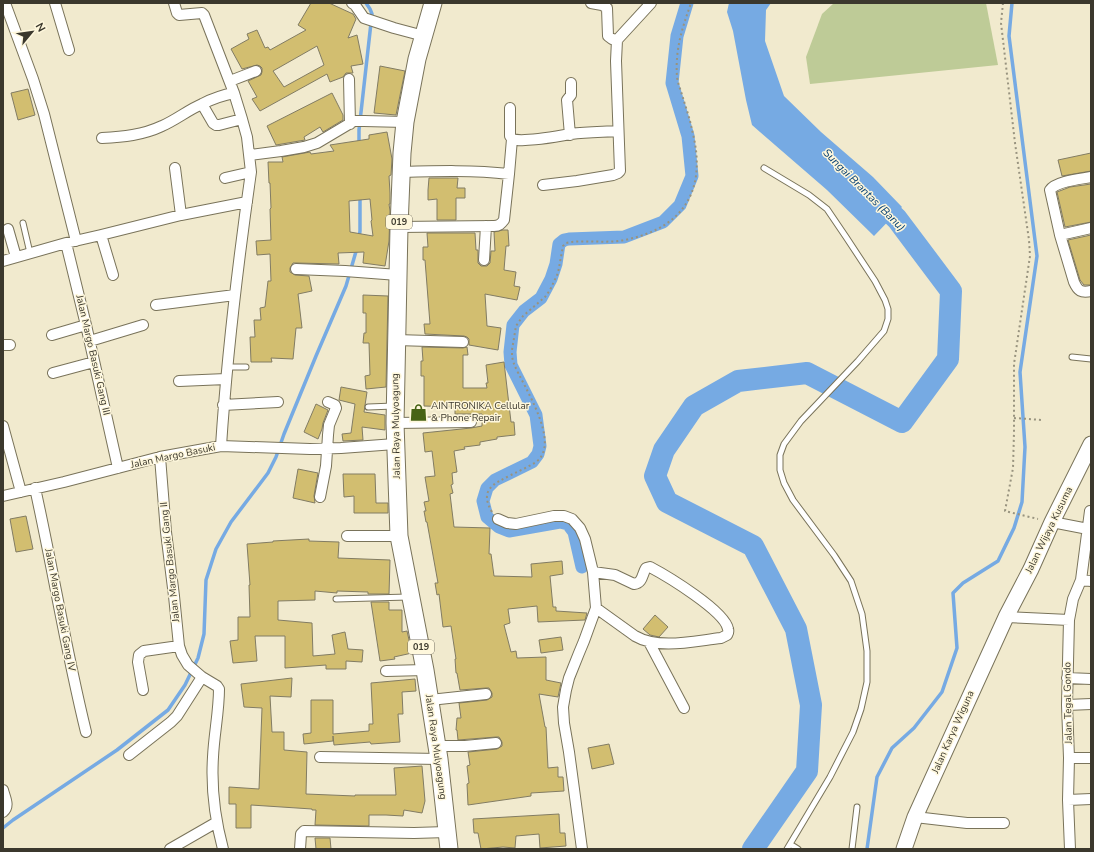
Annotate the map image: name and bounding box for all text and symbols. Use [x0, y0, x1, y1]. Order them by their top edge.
north arrow [12, 12, 52, 52]
text: N [32, 20, 49, 35]
water label: Sungai Brantas (Banu) [820, 146, 908, 234]
road number: 019 [386, 215, 412, 229]
street label: Jalan Margo Basuki Gang III [72, 292, 114, 417]
street label: Jalan Raya Mulyoagung [388, 373, 404, 480]
place label: AINTRONIKA Cellular & Phone Repair [431, 399, 530, 425]
shop icon: AINTRONIKA Cellular & Phone Repair [408, 402, 428, 422]
street label: Jalan Margo Basuki [128, 440, 217, 472]
street label: Jalan Wijaya Kusuma [1021, 484, 1076, 577]
street label: Jalan Margo Basuki Gang II [157, 501, 183, 624]
street label: Jalan Margo Basuki Gang IV [41, 546, 79, 673]
road number: 019 [408, 640, 434, 654]
street label: Jalan Tegal Gondo [1060, 661, 1076, 745]
street label: Jalan Karya Wiguna [928, 688, 978, 776]
street label: Jalan Raya Mulyoagung [422, 693, 450, 801]

